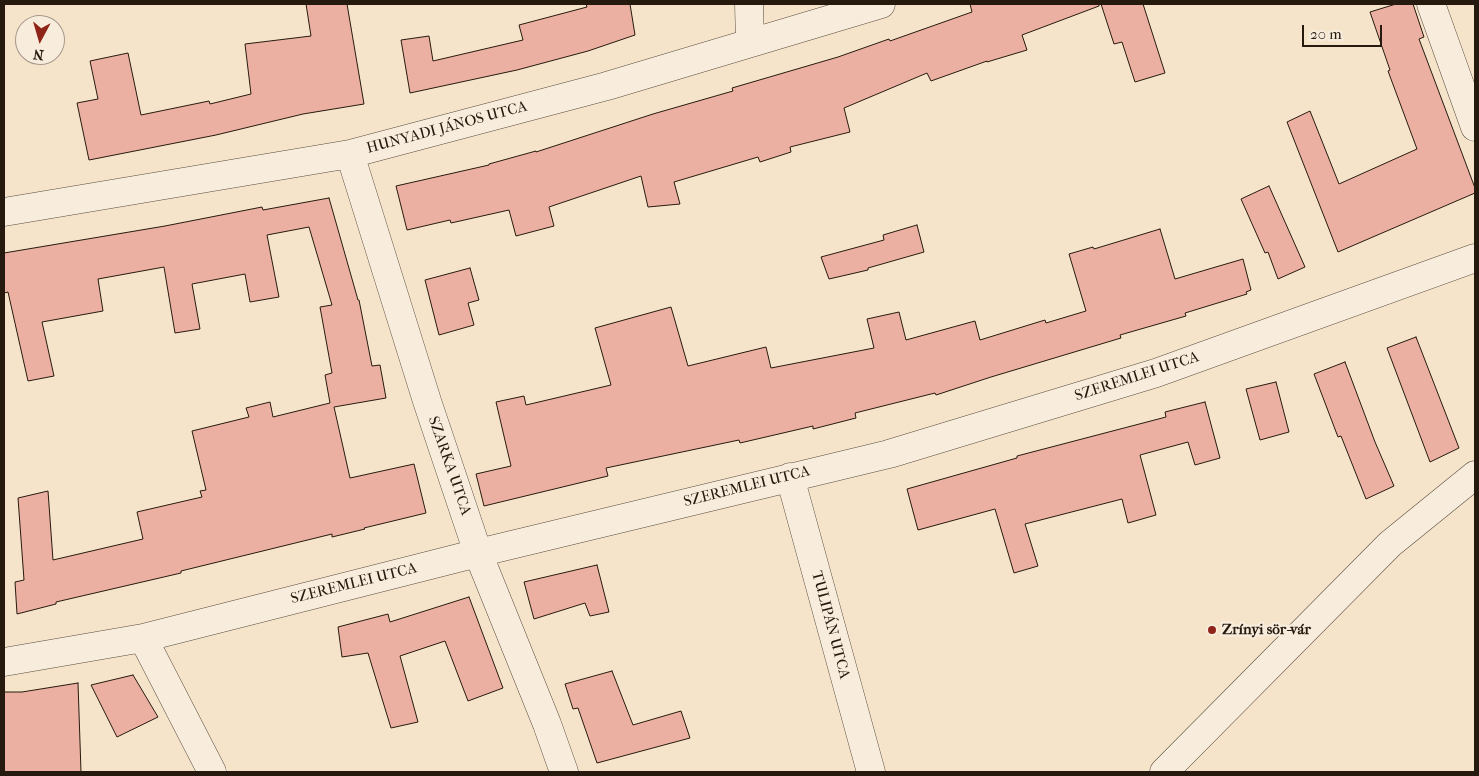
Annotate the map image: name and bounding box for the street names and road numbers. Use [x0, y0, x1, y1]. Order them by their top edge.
street label: HUNYADI JÁNOS UTCA [365, 98, 529, 158]
street label: SZEREMLEI UTCA [1073, 348, 1201, 406]
street label: SZARKA UTCA [424, 414, 474, 518]
street label: SZEREMLEI UTCA [682, 463, 812, 511]
street label: SZEREMLEI UTCA [289, 560, 419, 608]
street label: TULIPÁN UTCA [807, 569, 853, 681]

